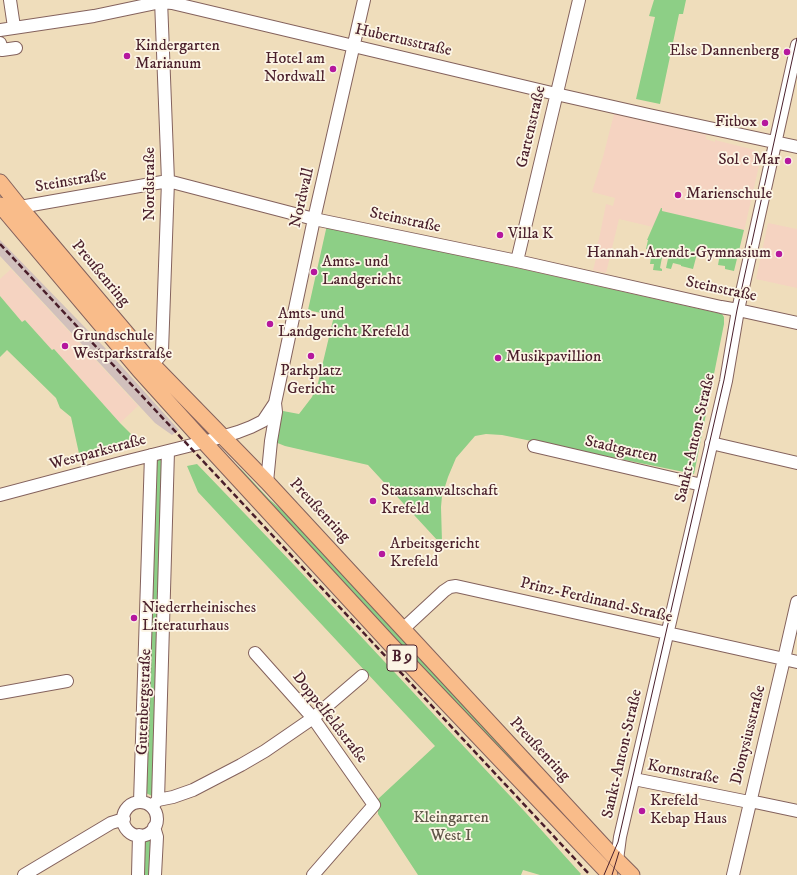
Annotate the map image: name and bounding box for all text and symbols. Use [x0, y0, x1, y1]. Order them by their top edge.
street label: Hubertusstraße [353, 21, 453, 61]
place label: Kindergarten Marianum [135, 37, 220, 75]
place label: Else Dannenberg [669, 42, 779, 62]
marker: Else Dannenberg [782, 47, 792, 57]
place label: Hotel am Nordwall [264, 50, 325, 88]
marker: Kindergarten Marianum [122, 51, 132, 61]
marker: Hotel am Nordwall [328, 64, 338, 74]
street label: Gartenstraße [513, 84, 551, 170]
place label: Fitbox [715, 113, 757, 133]
marker: Fitbox [760, 118, 770, 128]
street label: Nordstraße [141, 147, 161, 221]
place label: Sol e Mar [718, 151, 780, 171]
marker: Sol e Mar [783, 156, 793, 166]
street label: Steinstraße [34, 166, 108, 198]
street label: Nordwall [287, 166, 319, 230]
place label: Marienschule [686, 185, 772, 205]
marker: Marienschule [673, 190, 683, 200]
street label: Steinstraße [368, 204, 442, 238]
place label: Villa K [508, 225, 553, 245]
marker: Villa K [495, 230, 505, 240]
street label: Preußenring [67, 237, 133, 311]
place label: Hannah-Arendt-Gymnasium [587, 244, 771, 264]
marker: Hannah-Arendt-Gymnasium [774, 249, 784, 259]
place label: Amts- und Landgericht [322, 253, 401, 291]
marker: Amts- und Landgericht [309, 267, 319, 277]
street label: Steinstraße [684, 273, 758, 307]
place label: Amts- und Landgericht Krefeld [278, 305, 409, 343]
marker: Amts- und Landgericht Krefeld [265, 319, 275, 329]
place label: Grundschule Westparkstraße [73, 327, 172, 365]
marker: Grundschule Westparkstraße [60, 341, 70, 351]
place label: Musikpavillion [506, 348, 601, 368]
marker: Parkplatz Gericht [306, 351, 316, 361]
marker: Musikpavillion [493, 353, 503, 363]
place label: Parkplatz Gericht [280, 362, 342, 400]
street label: Sankt-Anton-Straße [672, 372, 720, 504]
street label: Westparkstraße [48, 431, 148, 475]
street label: Stadtgarten [583, 432, 659, 468]
street label: Preußenring [285, 475, 353, 547]
place label: Staatsanwaltschaft Krefeld [381, 482, 498, 520]
marker: Staatsanwaltschaft Krefeld [368, 496, 378, 506]
place label: Arbeitsgericht Krefeld [390, 535, 480, 573]
marker: Arbeitsgericht Krefeld [377, 549, 387, 559]
street label: Prinz-Ferdinand-Straße [518, 574, 674, 628]
place label: Niederrheinisches Literaturhaus [142, 599, 256, 637]
marker: Niederrheinisches Literaturhaus [129, 613, 139, 623]
road number: B 9 [387, 645, 417, 671]
street label: Gutenbergstraße [134, 648, 156, 756]
street label: Doppelfeldstraße [287, 668, 371, 768]
street label: Dionysiusstraße [727, 683, 771, 787]
street label: Sankt-Anton-Straße [599, 688, 647, 820]
street label: Preußenring [505, 714, 573, 786]
street label: Kornstraße [646, 757, 720, 789]
place label: Krefeld Kebap Haus [650, 792, 727, 830]
marker: Krefeld Kebap Haus [637, 806, 647, 816]
park label: Kleingarten West I [413, 809, 489, 847]

